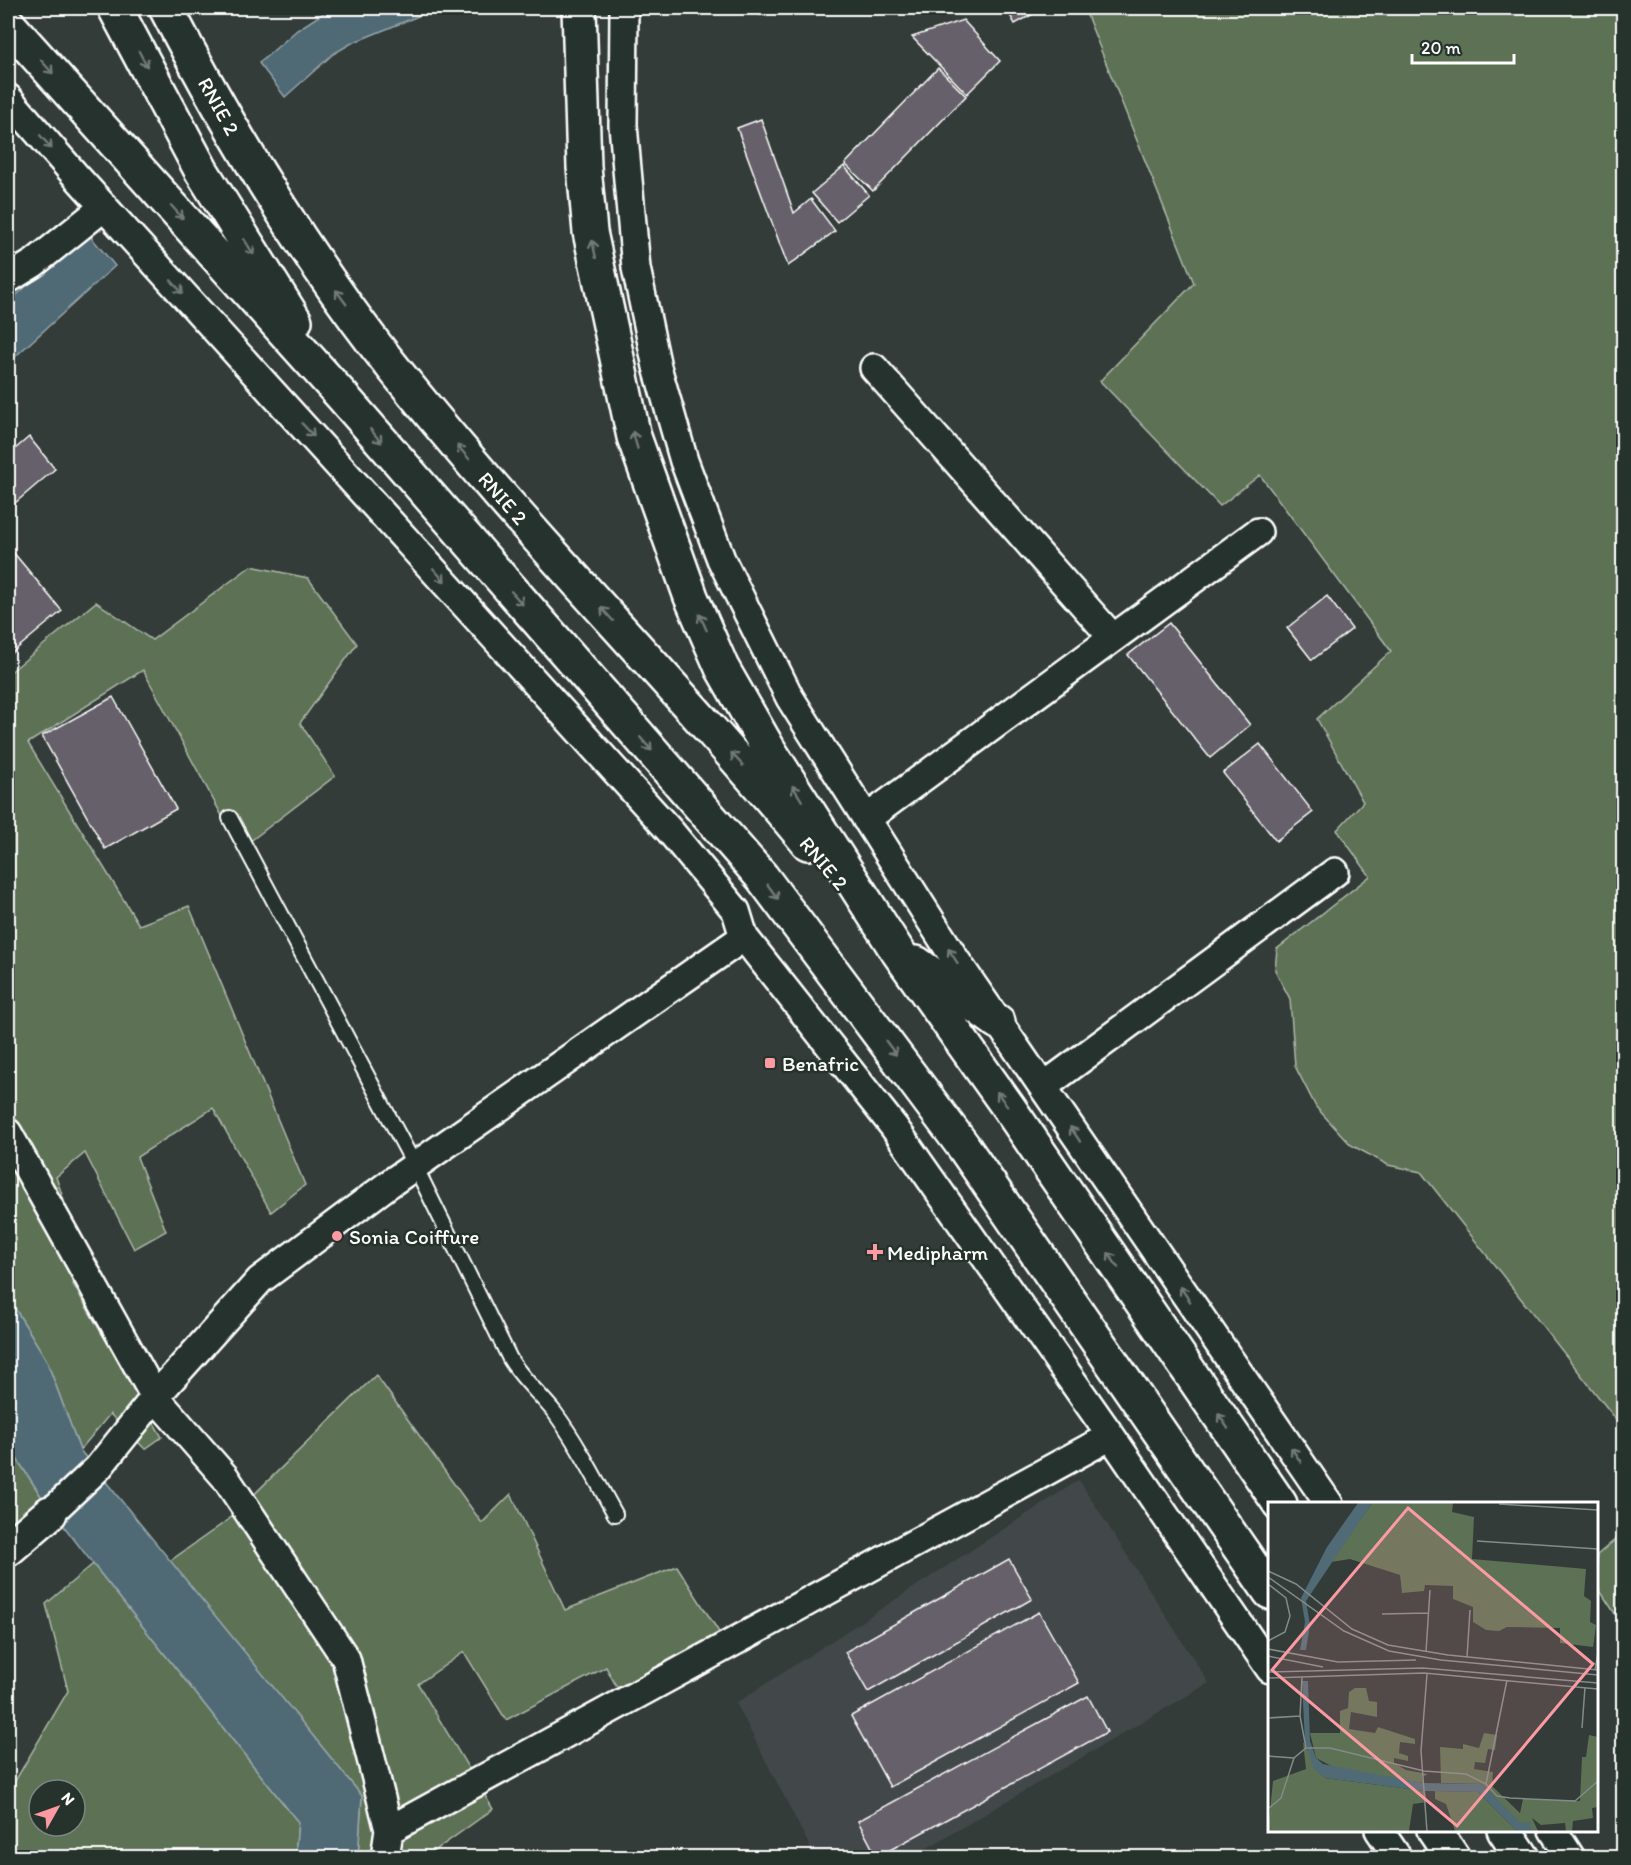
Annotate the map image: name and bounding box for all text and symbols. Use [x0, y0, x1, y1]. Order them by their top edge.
scale bar [1412, 27, 1514, 65]
text: 20 m [1421, 37, 1461, 59]
one-way arrow [138, 50, 149, 68]
one-way arrow [40, 59, 54, 74]
street label: RNIE 2 [193, 73, 245, 139]
one-way arrow [39, 134, 53, 149]
one-way arrow [170, 204, 184, 219]
one-way arrow [244, 238, 256, 255]
one-way arrow [588, 240, 599, 259]
one-way arrow [169, 279, 184, 294]
one-way arrow [335, 290, 348, 306]
one-way arrow [301, 423, 315, 438]
one-way arrow [370, 428, 383, 444]
one-way arrow [629, 430, 640, 449]
one-way arrow [456, 445, 470, 460]
street label: RNIE 2 [473, 466, 533, 530]
one-way arrow [432, 567, 446, 582]
one-way arrow [510, 590, 524, 605]
one-way arrow [600, 606, 614, 621]
one-way arrow [696, 614, 708, 632]
one-way arrow [639, 736, 653, 751]
one-way arrow [730, 752, 744, 767]
one-way arrow [790, 785, 802, 802]
street label: RNIE 2 [794, 831, 854, 895]
one-way arrow [767, 884, 780, 900]
one-way arrow [946, 947, 959, 964]
one-way arrow [884, 1039, 897, 1055]
place label: Benafric [782, 1051, 859, 1076]
marker: Benafric [763, 1056, 777, 1070]
one-way arrow [996, 1092, 1009, 1108]
one-way arrow [1069, 1126, 1081, 1142]
place label: Sonia Coiffure [349, 1224, 479, 1249]
marker: Sonia Coiffure [330, 1229, 344, 1243]
place label: Medipharm [887, 1240, 988, 1265]
marker: Medipharm [868, 1245, 882, 1259]
one-way arrow [1107, 1252, 1119, 1268]
one-way arrow [1179, 1286, 1192, 1303]
one-way arrow [1217, 1413, 1229, 1429]
one-way arrow [1290, 1448, 1302, 1464]
inset map [1268, 1502, 1598, 1832]
north arrow [27, 1778, 87, 1838]
text: N [57, 1788, 79, 1809]

